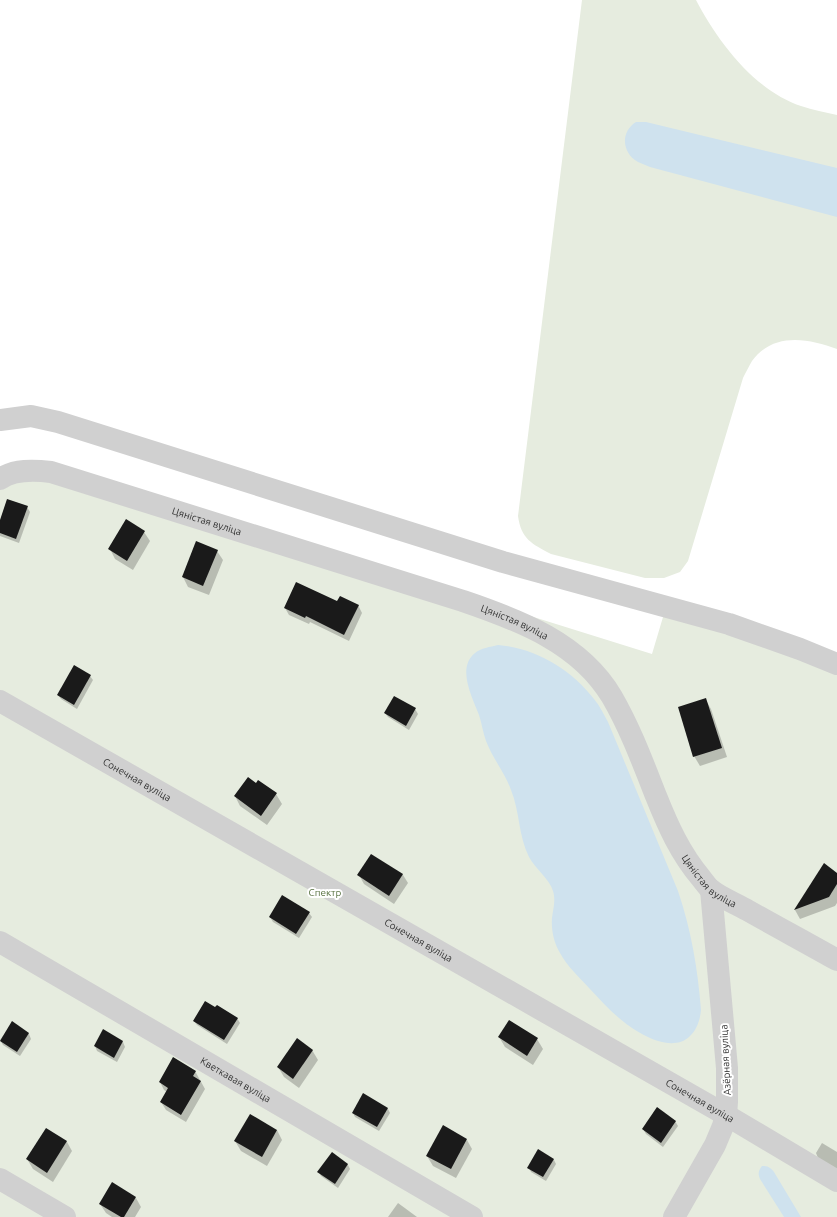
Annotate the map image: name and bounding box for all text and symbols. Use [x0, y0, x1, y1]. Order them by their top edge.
street label: Цяністая вуліца [171, 505, 243, 537]
street label: Цяністая вуліца [479, 603, 550, 642]
street label: Сонечная вуліца [101, 756, 173, 803]
street label: Цяністая вуліца [679, 853, 738, 910]
park label: Спектр [309, 887, 342, 898]
street label: Сонечная вуліца [382, 916, 455, 964]
street label: Азёрная вуліца [718, 1024, 733, 1096]
street label: Кветкавая вуліца [198, 1055, 273, 1105]
street label: Сонечная вуліца [664, 1077, 736, 1125]

